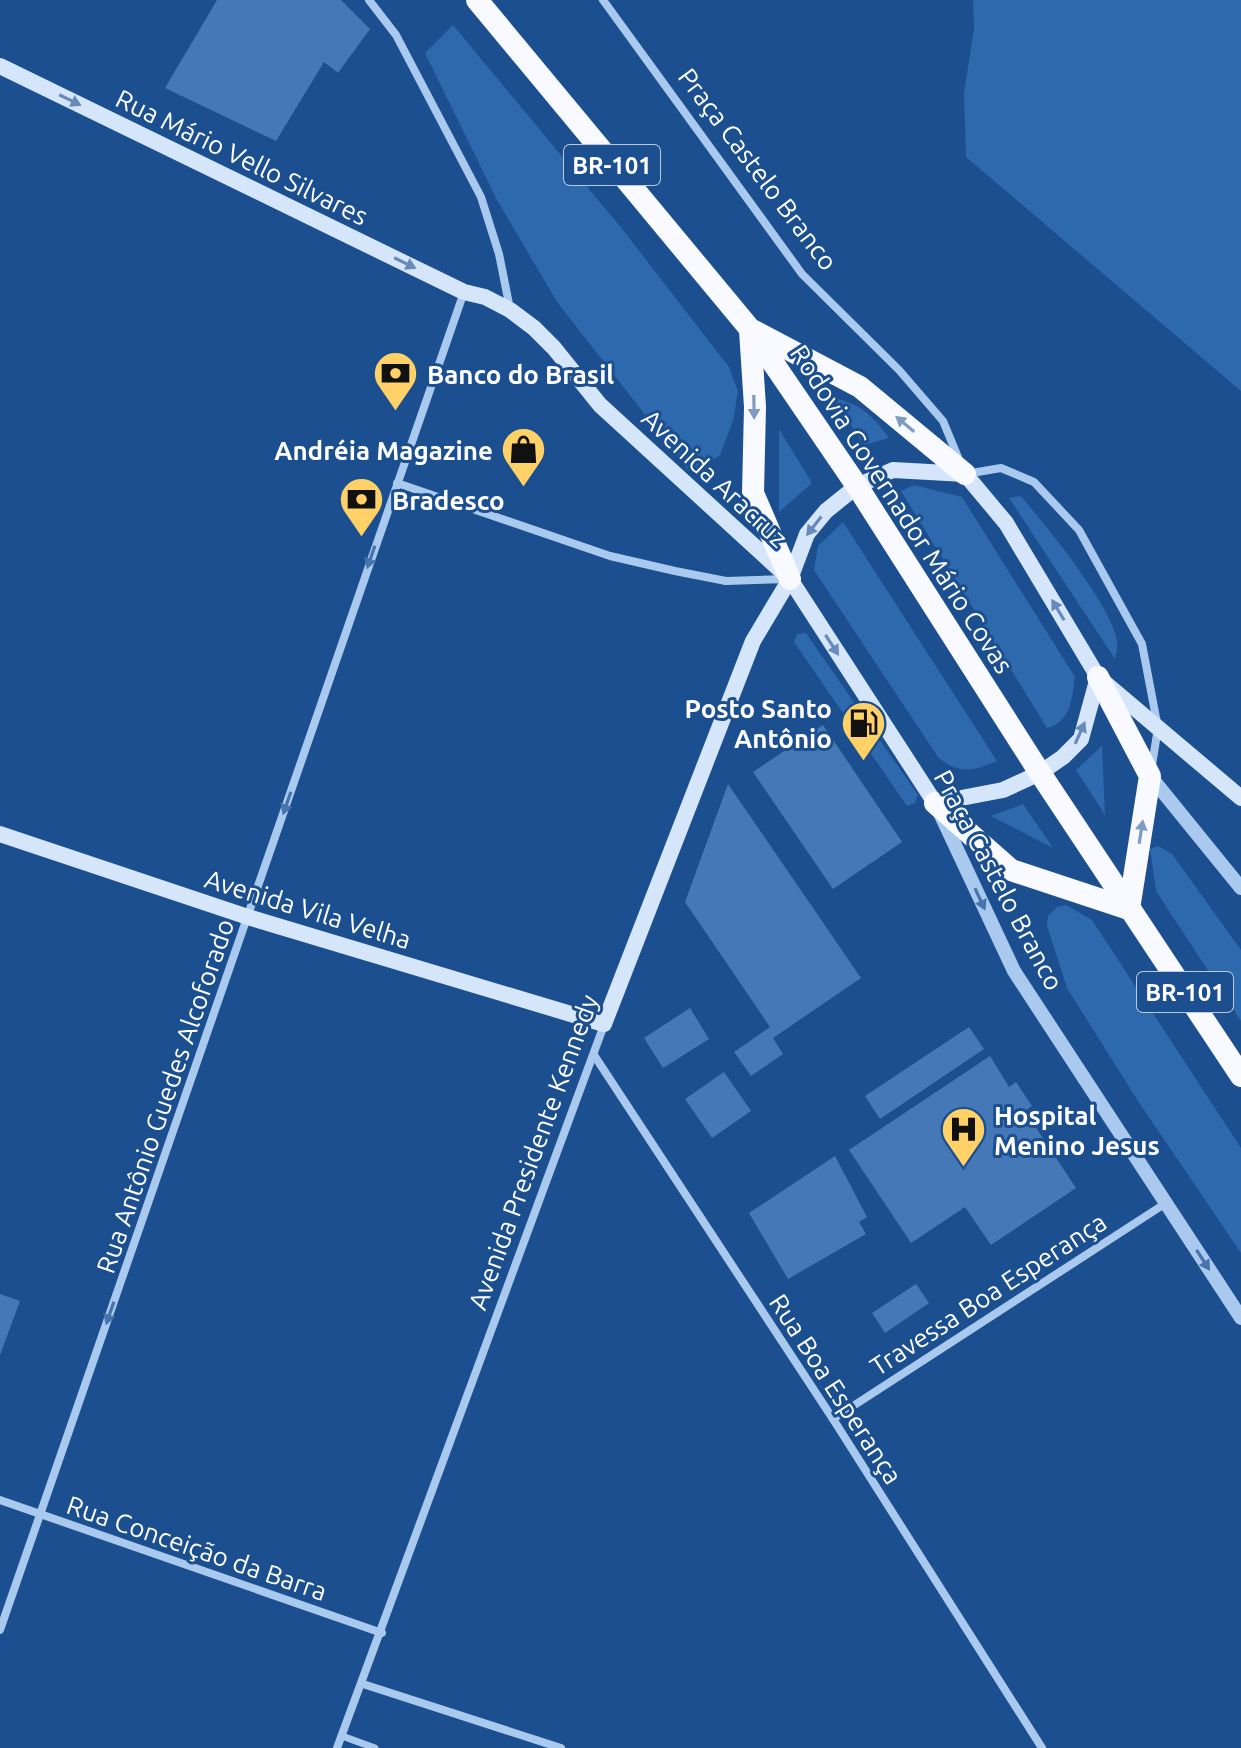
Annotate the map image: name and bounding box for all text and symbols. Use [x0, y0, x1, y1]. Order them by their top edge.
street label: Praça Castelo Branco [673, 62, 843, 276]
street label: Rua Mário Vello Silvares [111, 83, 373, 231]
one-way arrow [59, 93, 82, 107]
road number: BR-101 [564, 145, 660, 185]
one-way arrow [393, 256, 416, 270]
street label: Rodovia Governador Mário Covas [785, 339, 1019, 679]
bank icon: Banco do Brasil [372, 350, 420, 413]
place label: Banco do Brasil [427, 360, 614, 389]
one-way arrow [748, 395, 761, 420]
street label: Avenida Aracruz [636, 403, 794, 553]
one-way arrow [895, 416, 915, 433]
shop icon: Andréia Magazine [500, 426, 548, 489]
place label: Andréia Magazine [274, 436, 493, 465]
bank icon: Bradesco [337, 476, 385, 539]
place label: Bradesco [392, 486, 505, 515]
one-way arrow [807, 516, 823, 536]
one-way arrow [365, 545, 377, 569]
one-way arrow [1051, 599, 1065, 621]
one-way arrow [825, 634, 840, 655]
place label: Posto Santo Antônio [685, 694, 832, 753]
fuel station icon: Posto Santo Antônio [839, 699, 887, 762]
one-way arrow [1074, 721, 1087, 744]
street label: Praça Castelo Branco [929, 765, 1069, 995]
one-way arrow [281, 791, 293, 815]
one-way arrow [1135, 819, 1148, 844]
street label: Avenida Vila Velha [201, 864, 415, 954]
one-way arrow [973, 887, 987, 910]
street label: Rua Antônio Guedes Alcoforado [91, 915, 239, 1277]
road number: BR-101 [1137, 972, 1233, 1012]
street label: Avenida Presidente Kennedy [462, 991, 604, 1313]
place label: Hospital Menino Jesus [994, 1101, 1160, 1160]
hospital icon: Hospital Menino Jesus [939, 1106, 987, 1169]
street label: Travessa Boa Esperança [865, 1207, 1111, 1381]
one-way arrow [1196, 1250, 1211, 1271]
street label: Rua Boa Esperança [764, 1289, 908, 1489]
one-way arrow [103, 1301, 116, 1325]
street label: Rua Conceição da Barra [63, 1490, 331, 1606]

